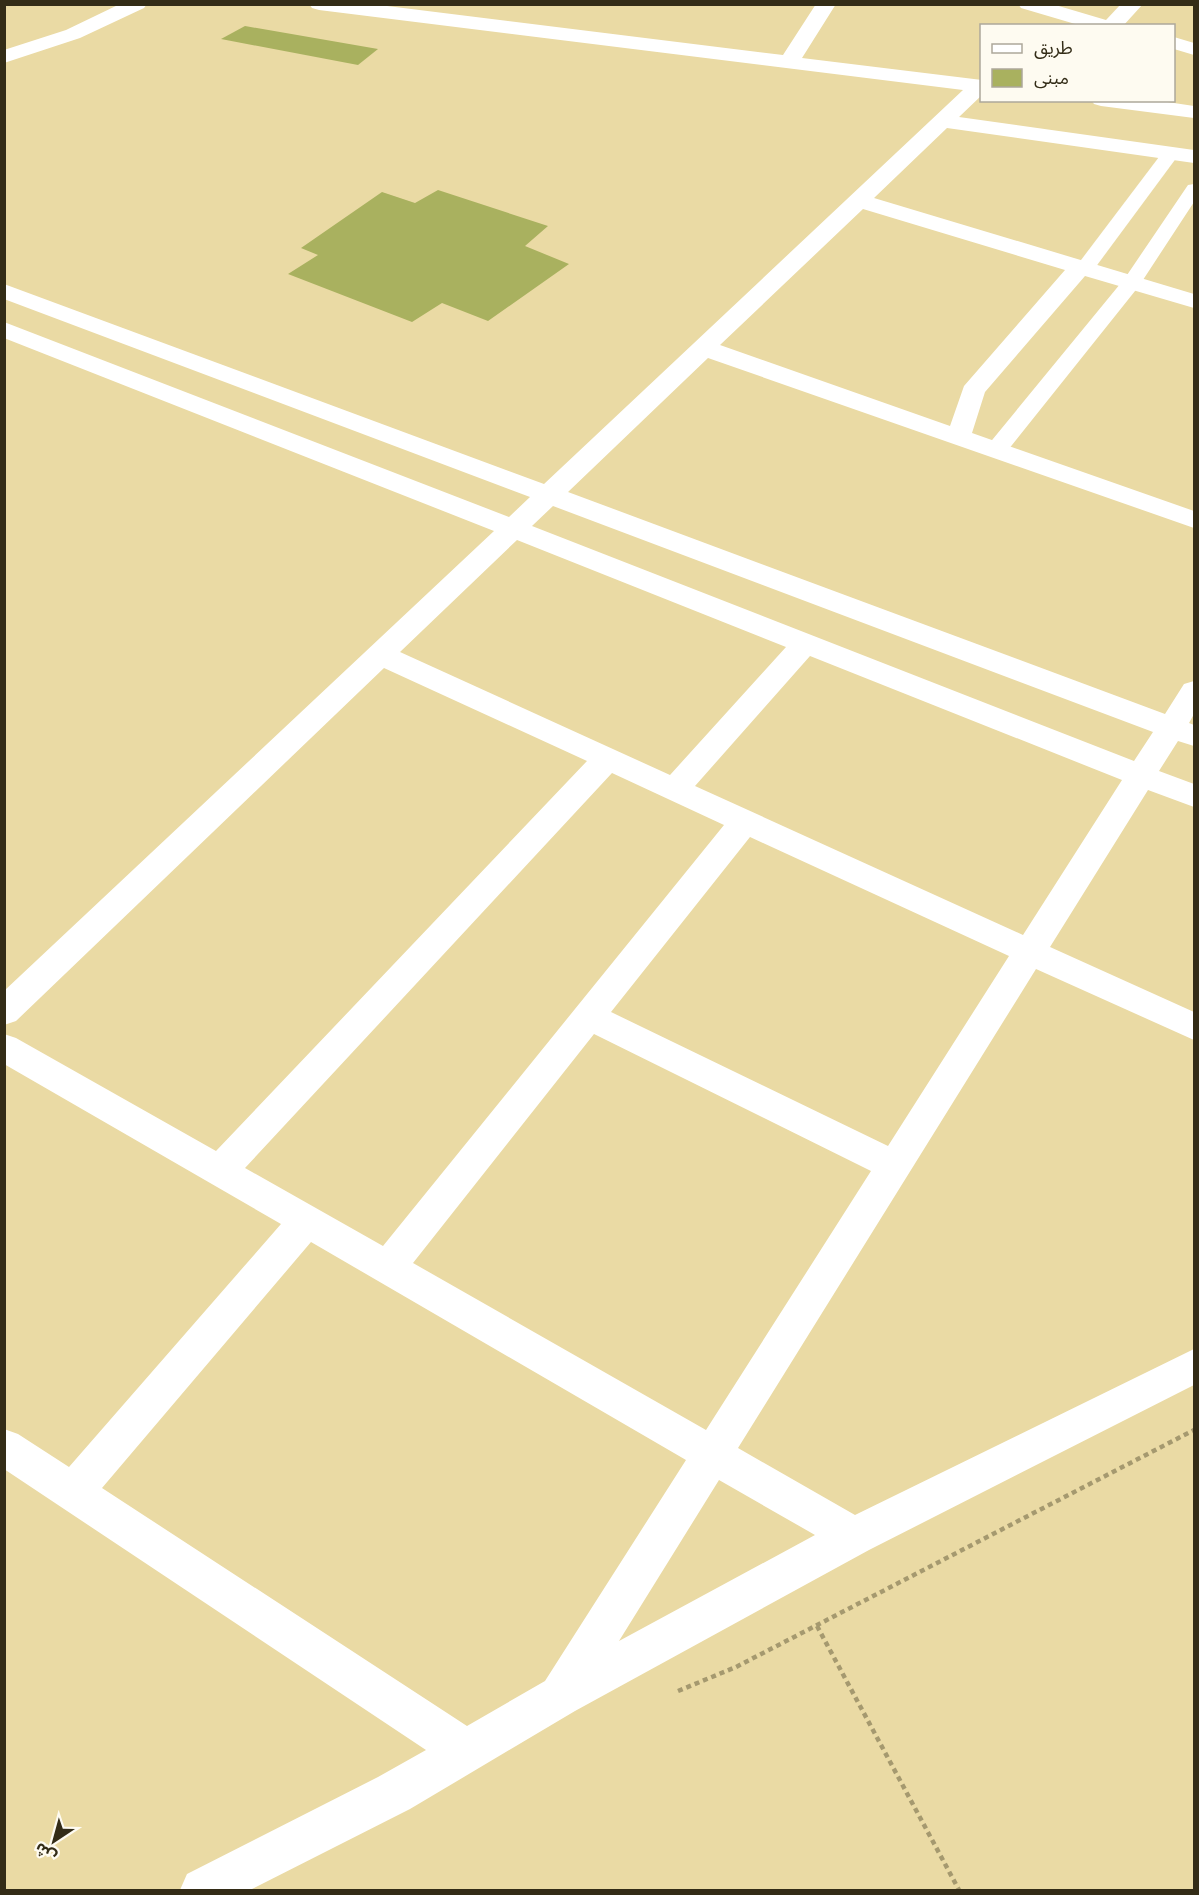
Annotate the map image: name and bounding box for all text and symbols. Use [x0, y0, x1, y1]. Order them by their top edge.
legend [980, 24, 1175, 102]
text: طريق [1034, 37, 1073, 59]
text: مبنى [1034, 67, 1069, 89]
north arrow [24, 1811, 84, 1871]
text: ش [31, 1838, 61, 1867]

